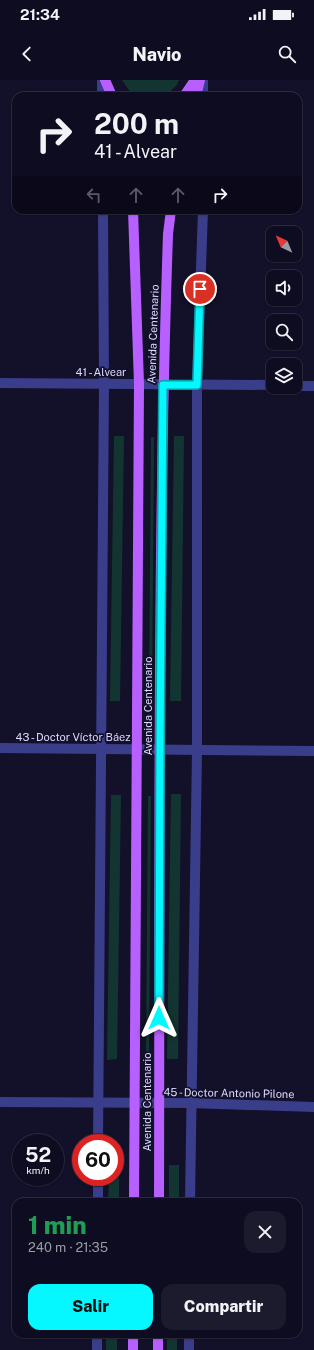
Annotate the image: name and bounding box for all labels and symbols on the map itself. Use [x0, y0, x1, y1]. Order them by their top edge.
north arrow [266, 226, 302, 262]
pin [183, 272, 217, 306]
street label: Avenida Centenario [145, 284, 161, 384]
street label: 41 - Alvear [76, 366, 126, 378]
street label: Avenida Centenario [142, 656, 154, 756]
street label: 43 - Doctor Víctor Báez [16, 731, 130, 743]
position arrow [138, 997, 180, 1039]
street label: Avenida Centenario [141, 1052, 153, 1152]
street label: 45 - Doctor Antonio Pilone [163, 1086, 295, 1100]
speed limit sign: 60 [72, 1134, 124, 1186]

